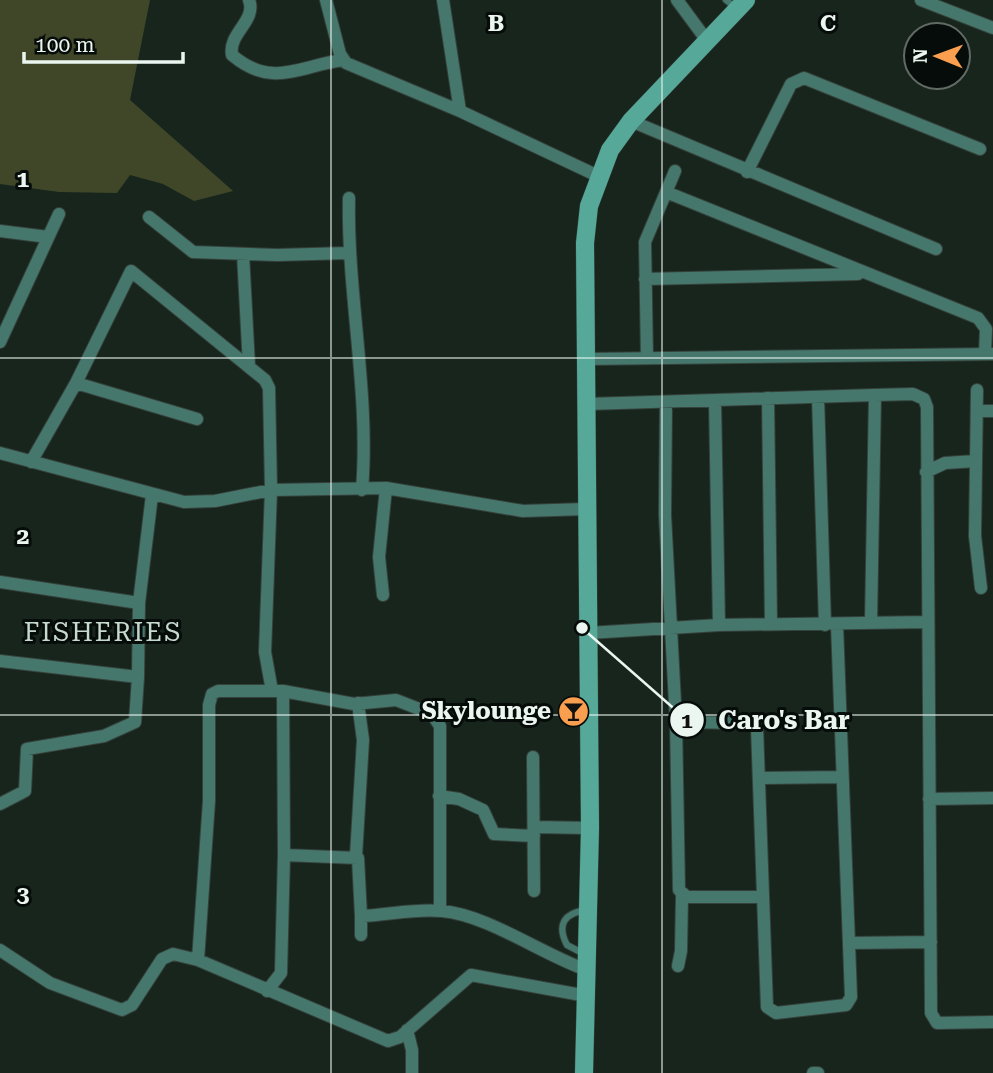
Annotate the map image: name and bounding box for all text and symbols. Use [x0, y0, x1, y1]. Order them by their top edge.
text: B [488, 10, 504, 37]
text: C [820, 10, 836, 37]
scale bar [24, 21, 184, 65]
north arrow [902, 21, 972, 91]
text: 100 m [35, 33, 95, 57]
text: N [909, 48, 932, 63]
text: 1 [17, 166, 30, 193]
text: 2 [17, 523, 29, 550]
district label: FISHERIES [24, 617, 182, 647]
bar icon: Skylounge [557, 694, 591, 728]
place label: Skylounge [422, 697, 551, 725]
callout: Caro's Bar [670, 697, 864, 744]
text: Caro's Bar [718, 705, 850, 735]
text: 1 [681, 709, 693, 733]
text: 3 [17, 881, 30, 908]

